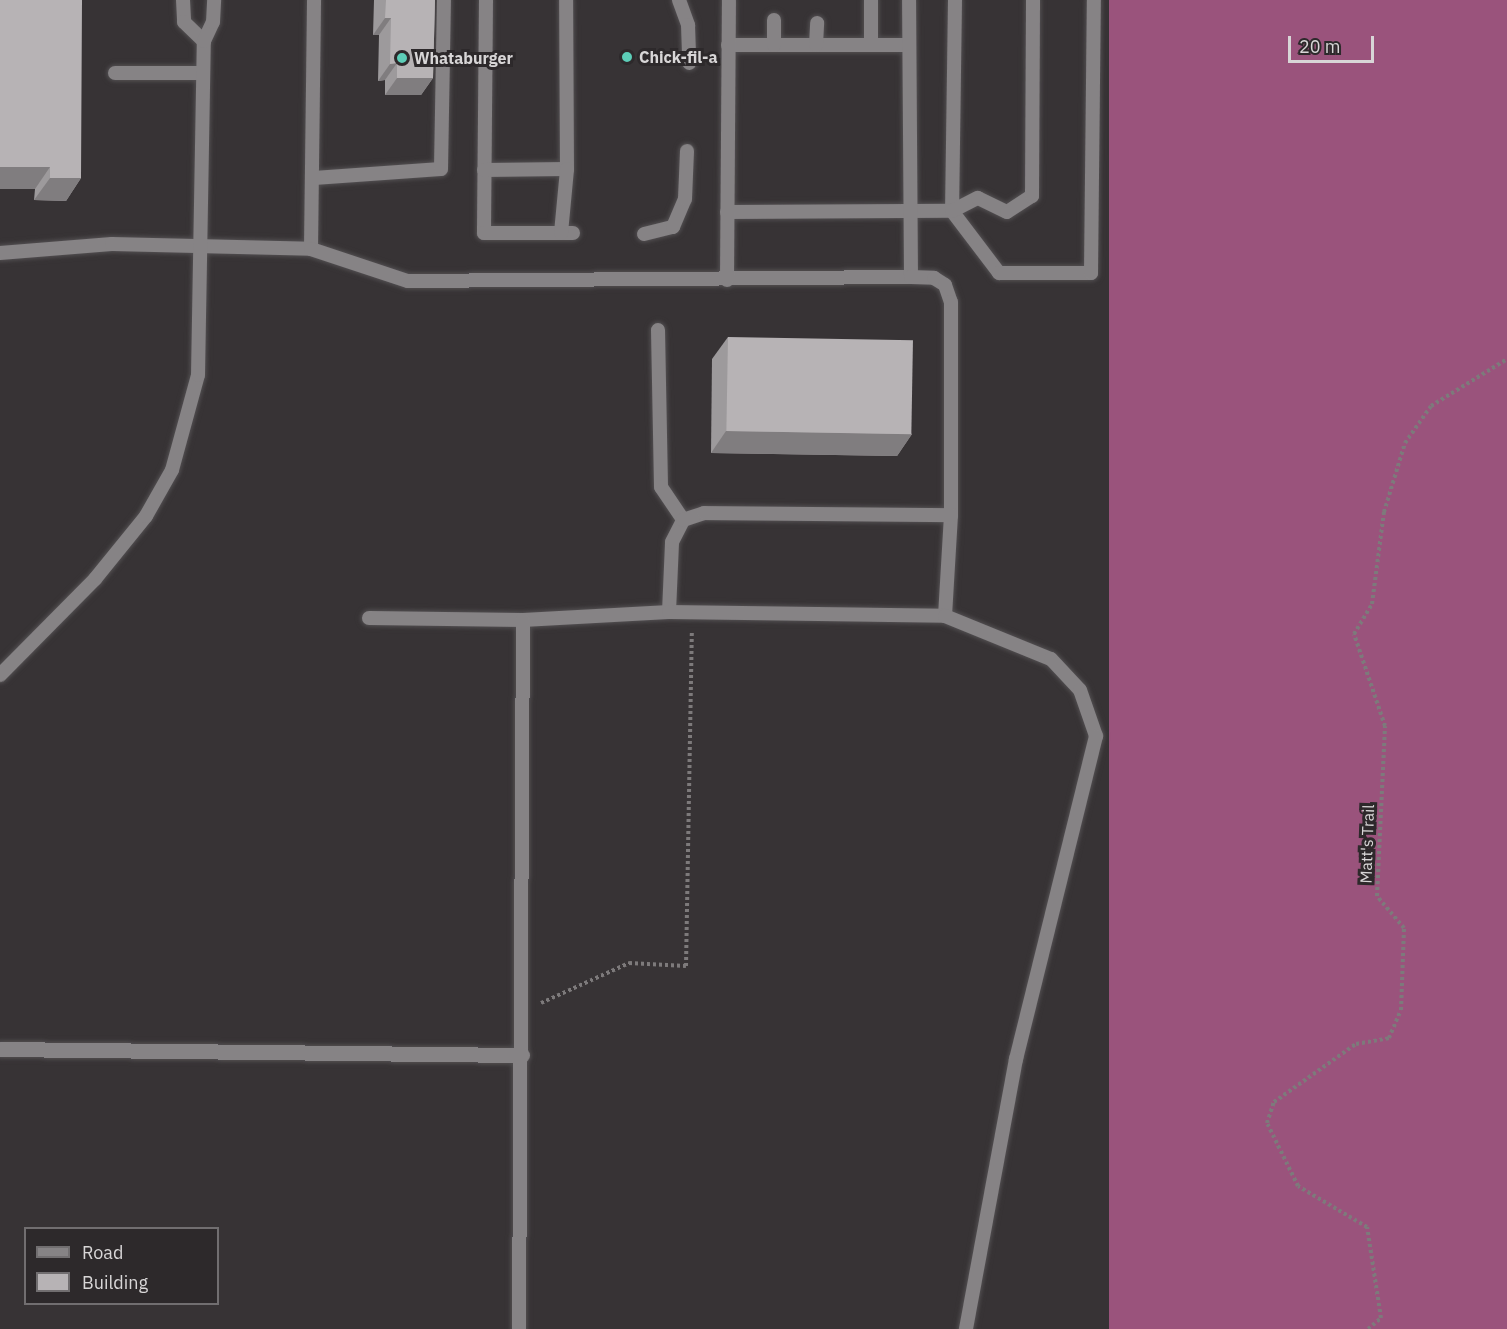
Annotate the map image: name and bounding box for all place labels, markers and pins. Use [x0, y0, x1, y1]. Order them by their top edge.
place label: Chick-fil-a [639, 47, 718, 67]
place label: Whataburger [414, 48, 513, 68]
marker: Chick-fil-a [620, 50, 634, 64]
marker: Whataburger [395, 51, 409, 65]

